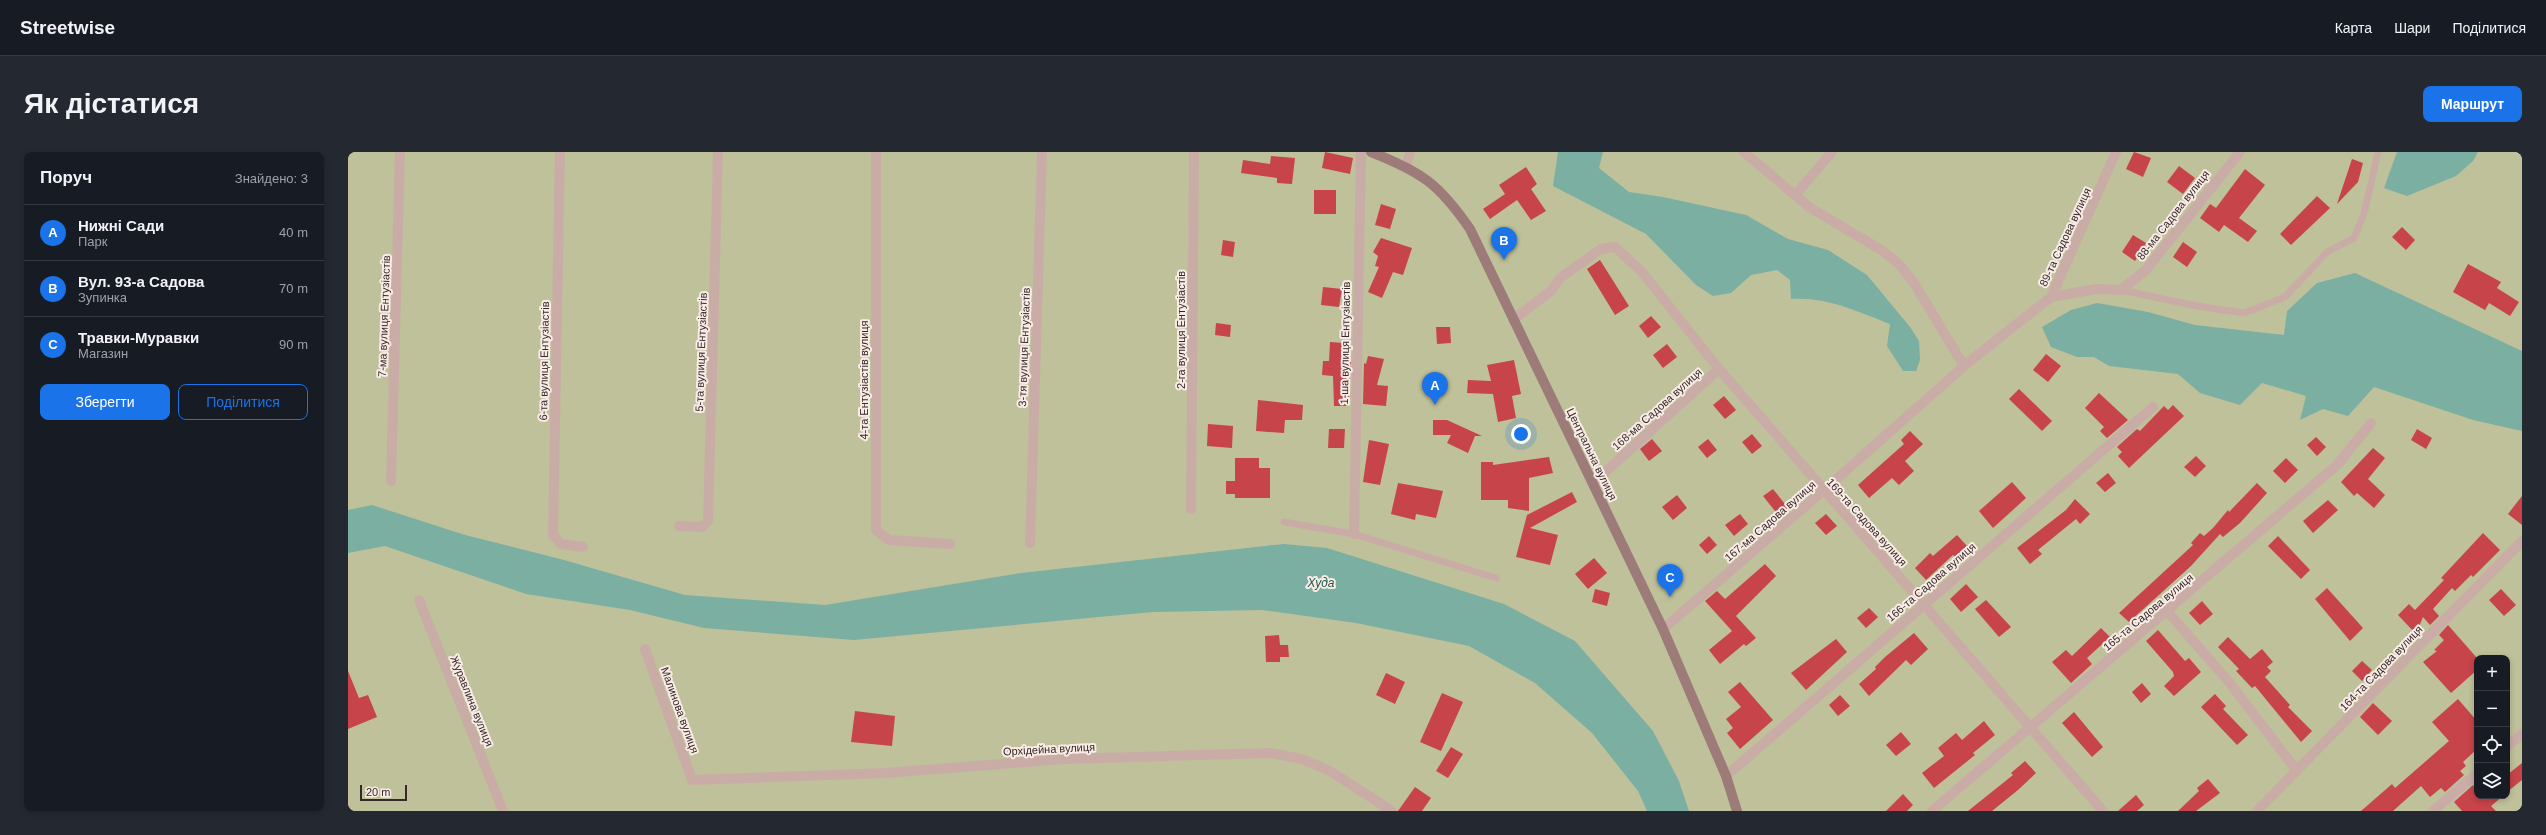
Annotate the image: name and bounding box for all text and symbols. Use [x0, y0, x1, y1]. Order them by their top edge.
text: Streetwise [20, 17, 115, 38]
text: Карта [2335, 20, 2372, 36]
text: Шари [2394, 20, 2430, 36]
text: Поділитися [2452, 20, 2526, 36]
button: Маршрут [2423, 86, 2522, 122]
text: Як дістатися [24, 88, 199, 119]
text: Поруч [40, 168, 92, 187]
street label: 88-ма Садова вулиця [2134, 168, 2212, 262]
text: Знайдено: 3 [235, 171, 308, 186]
street label: 89-та Садова вулиця [2037, 186, 2093, 288]
text: Нижні Сади [78, 217, 164, 234]
text: A [48, 225, 58, 240]
text: 40 m [279, 225, 308, 240]
pin: B [1491, 227, 1517, 260]
text: Парк [78, 234, 108, 249]
street label: 7-ма вулиця Ентузіастів [376, 255, 392, 377]
street label: 2-га вулиця Ентузіастів [1175, 271, 1187, 389]
text: Вул. 93-а Садова [78, 273, 204, 290]
text: B [48, 281, 58, 296]
text: 70 m [279, 281, 308, 296]
street label: 1-ша вулиця Ентузіастів [1338, 281, 1352, 405]
street label: 3-тя вулиця Ентузіастів [1016, 287, 1032, 407]
text: Зупинка [78, 290, 127, 305]
street label: 5-та вулиця Ентузіастів [693, 292, 709, 412]
street label: 6-та вулиця Ентузіастів [537, 301, 551, 421]
street label: 4-та Ентузіастів вулиця [858, 320, 870, 440]
text: Травки-Муравки [78, 329, 199, 346]
text: C [48, 337, 58, 352]
text: 90 m [279, 337, 308, 352]
text: Магазин [78, 346, 128, 361]
street label: 168-ма Садова вулиця [1610, 366, 1704, 452]
pin: A [1422, 372, 1448, 405]
button: Зберегти [40, 384, 170, 420]
button: Поділитися [178, 384, 308, 420]
street label: Центральна вулиця [1565, 406, 1619, 502]
your location [1511, 424, 1531, 444]
street label: 169-та Садова вулиця [1825, 476, 1909, 568]
street label: 167-ма Садова вулиця [1722, 478, 1818, 564]
street label: 166-та Садова вулиця [1884, 540, 1978, 624]
pin: C [1657, 564, 1683, 597]
street label: 165-та Садова вулиця [2101, 571, 2195, 653]
water label: Худа [1306, 576, 1335, 590]
street label: 164-та Садова вулиця [2337, 623, 2425, 713]
street label: Журавлина вулиця [448, 654, 496, 748]
map controls [2474, 655, 2510, 799]
button: + [2474, 655, 2510, 691]
street label: Малинова вулиця [659, 665, 701, 755]
button: − [2474, 691, 2510, 727]
button: locate [2474, 727, 2510, 763]
street label: Орхідейна вулиця [1003, 741, 1095, 757]
button: layers [2474, 763, 2510, 799]
scale bar [360, 783, 407, 802]
text: 20 m [366, 786, 390, 798]

